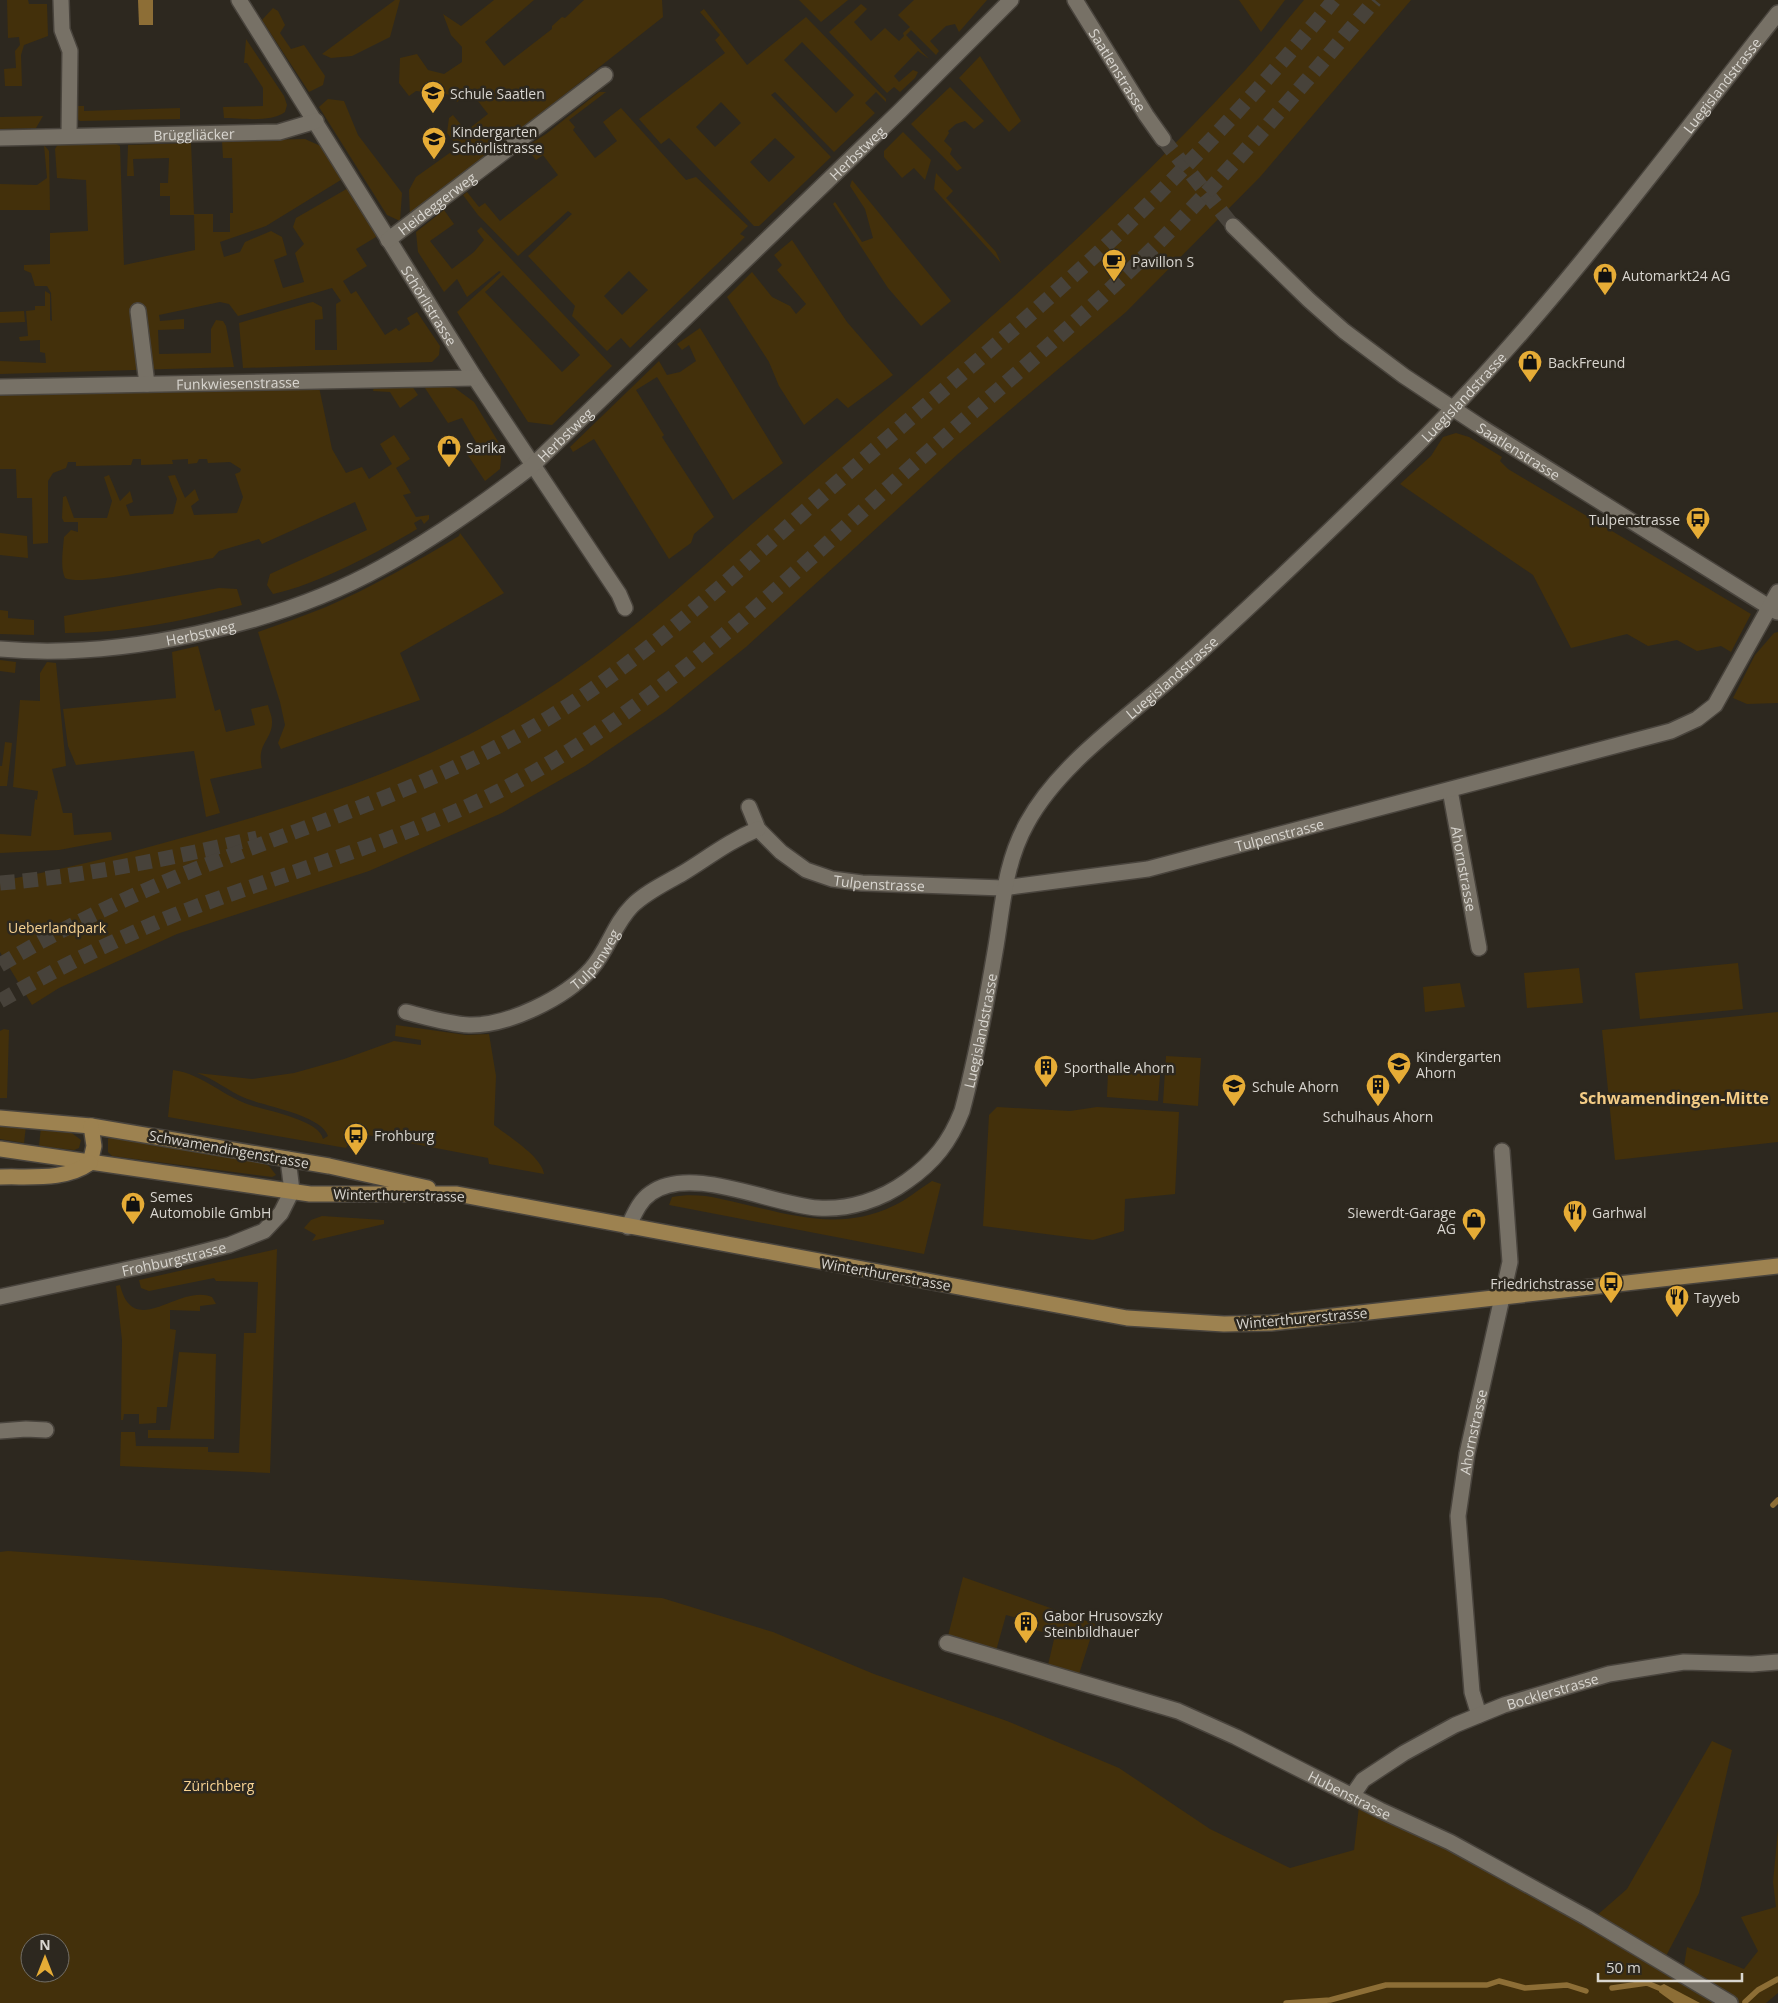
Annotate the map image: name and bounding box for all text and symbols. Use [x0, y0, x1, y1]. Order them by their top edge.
street label: Saatlenstrasse [1085, 25, 1151, 115]
street label: Luegislandstrasse [1678, 33, 1765, 137]
school or university icon: Schule Saatlen [420, 80, 446, 114]
place label: Schule Saatlen [450, 84, 545, 103]
street label: Herbstweg [825, 121, 889, 184]
place label: Kindergarten Schörlistrasse [452, 122, 543, 157]
street label: Brüggliäcker [153, 123, 235, 144]
school or university icon: Kindergarten Schörlistrasse [421, 126, 447, 160]
street label: Heideggerweg [394, 167, 480, 239]
cafe icon: Pavillon S [1101, 248, 1127, 282]
place label: Pavillon S [1132, 252, 1194, 271]
street label: Schörlistrasse [398, 262, 462, 349]
shop icon: Automarkt24 AG [1592, 262, 1618, 296]
place label: Automarkt24 AG [1622, 266, 1730, 285]
street label: Luegislandstrasse [1416, 348, 1510, 446]
shop icon: BackFreund [1517, 349, 1543, 383]
place label: BackFreund [1548, 353, 1625, 372]
street label: Funkwiesenstrasse [176, 372, 300, 393]
street label: Herbstweg [533, 403, 597, 466]
street label: Saatlenstrasse [1474, 418, 1564, 484]
shop icon: Sarika [436, 434, 462, 468]
place label: Sarika [466, 438, 506, 457]
bus stop icon: Tulpenstrasse [1685, 506, 1711, 540]
place label: Tulpenstrasse [1589, 510, 1680, 529]
street label: Herbstweg [164, 615, 238, 649]
street label: Luegislandstrasse [1121, 632, 1221, 723]
street label: Tulpenstrasse [1233, 813, 1326, 855]
street label: Ahornstrasse [1447, 824, 1482, 913]
street label: Tulpenstrasse [832, 870, 925, 895]
park label: Ueberlandpark [8, 918, 107, 937]
street label: Tulpenweg [566, 925, 623, 993]
street label: Luegislandstrasse [959, 972, 1001, 1090]
place label: Kindergarten Ahorn [1416, 1047, 1501, 1082]
school or university icon: Kindergarten Ahorn [1386, 1051, 1412, 1085]
building icon: Sporthalle Ahorn [1033, 1054, 1059, 1088]
place label: Sporthalle Ahorn [1064, 1058, 1174, 1077]
school or university icon: Schule Ahorn [1221, 1073, 1247, 1107]
building icon: Schulhaus Ahorn [1365, 1073, 1391, 1107]
place label: Schule Ahorn [1252, 1077, 1339, 1096]
district label: Schwamendingen-Mitte [1579, 1087, 1769, 1109]
place label: Schulhaus Ahorn [1323, 1107, 1433, 1126]
bus stop icon: Frohburg [343, 1122, 369, 1156]
street label: Schwamendingenstrasse [148, 1126, 311, 1172]
place label: Frohburg [374, 1126, 435, 1145]
street label: Winterthurerstrasse [333, 1184, 465, 1206]
place label: Semes Automobile GmbH [150, 1187, 271, 1222]
shop icon: Semes Automobile GmbH [120, 1191, 146, 1225]
restaurant icon: Garhwal [1562, 1199, 1588, 1233]
place label: Siewerdt-Garage AG [1348, 1203, 1456, 1238]
place label: Garhwal [1592, 1203, 1646, 1222]
shop icon: Siewerdt-Garage AG [1461, 1207, 1487, 1241]
street label: Frohburgstrasse [120, 1237, 228, 1280]
street label: Winterthurerstrasse [820, 1253, 953, 1295]
bus stop icon: Friedrichstrasse [1598, 1270, 1624, 1304]
place label: Friedrichstrasse [1490, 1274, 1594, 1293]
restaurant icon: Tayyeb [1664, 1284, 1690, 1318]
place label: Tayyeb [1694, 1288, 1740, 1307]
street label: Winterthurerstrasse [1236, 1303, 1368, 1333]
street label: Ahornstrasse [1455, 1387, 1491, 1476]
place label: Gabor Hrusovszky Steinbildhauer [1044, 1606, 1164, 1641]
building icon: Gabor Hrusovszky Steinbildhauer [1013, 1610, 1039, 1644]
street label: Bocklerstrasse [1504, 1668, 1601, 1713]
street label: Hubenstrasse [1305, 1766, 1394, 1823]
park label: Zürichberg [184, 1776, 255, 1795]
north arrow [20, 1933, 70, 1983]
text: N [39, 1935, 51, 1954]
scale bar [1598, 1950, 1742, 1982]
text: 50 m [1606, 1957, 1641, 1977]

